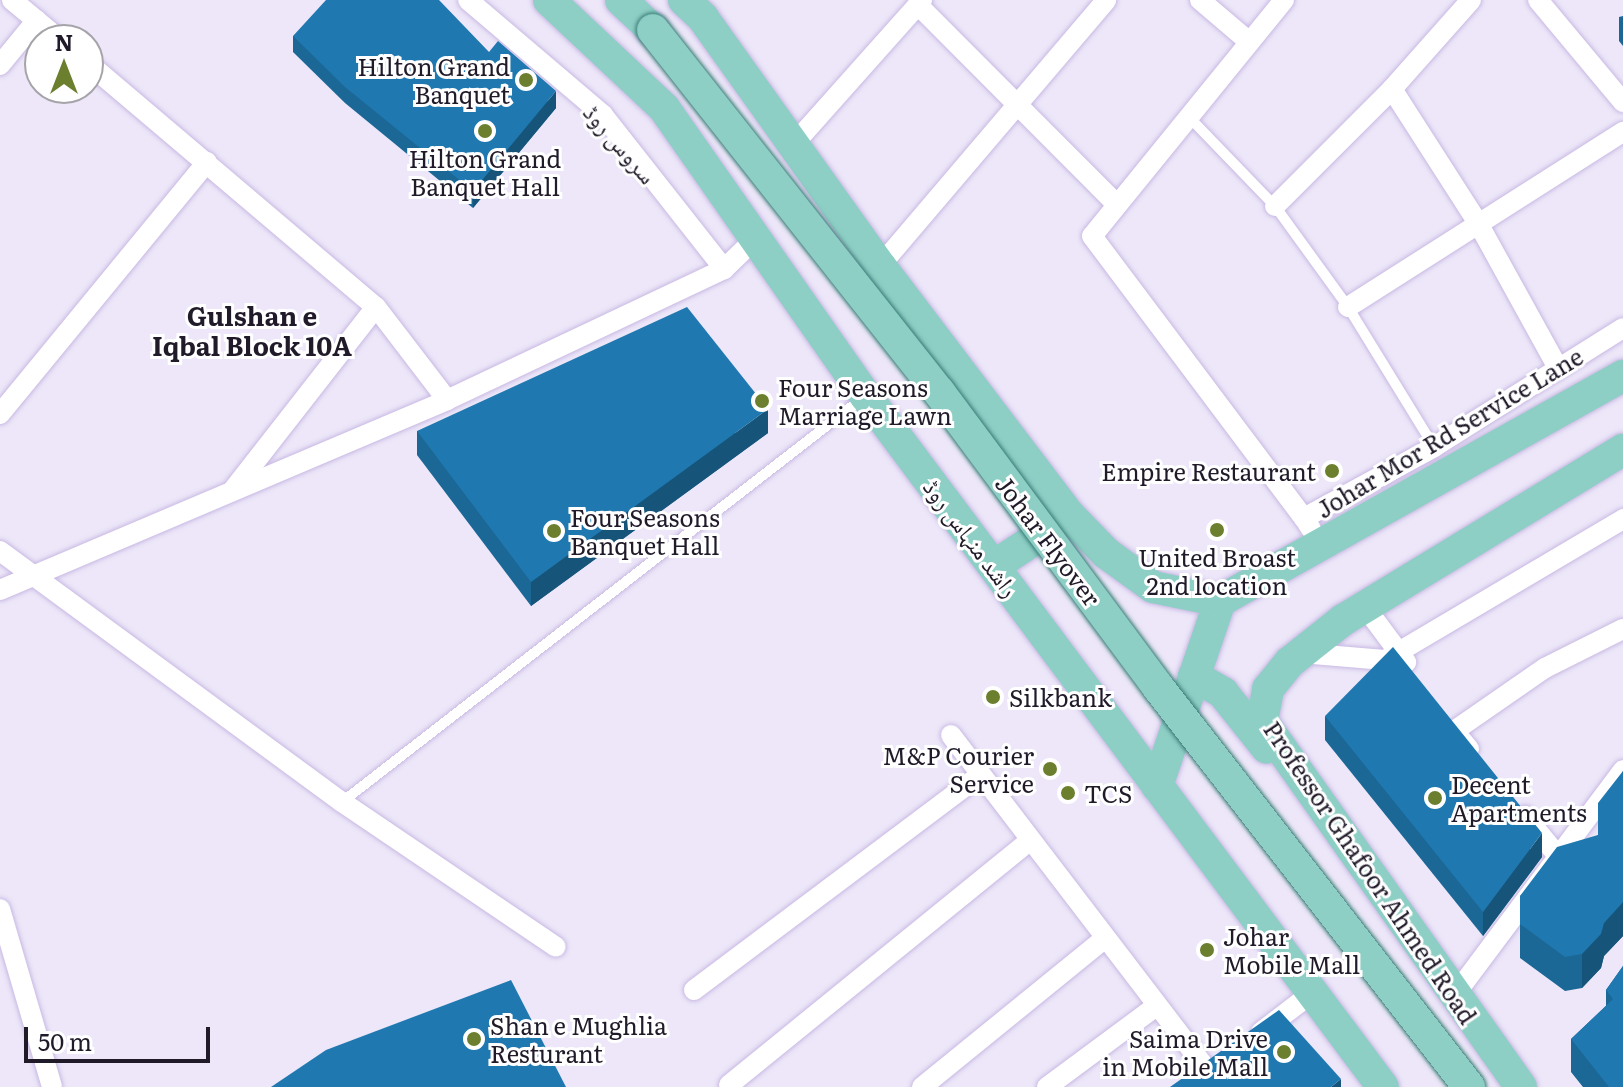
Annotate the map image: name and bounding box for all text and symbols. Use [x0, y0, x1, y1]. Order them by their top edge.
north arrow [24, 24, 104, 104]
text: N [55, 25, 73, 58]
place label: Hilton Grand Banquet [357, 52, 510, 108]
marker: Hilton Grand Banquet [517, 71, 535, 89]
street label: سروس روڈ [579, 97, 663, 189]
marker: Hilton Grand Banquet Hall [476, 122, 494, 140]
place label: Hilton Grand Banquet Hall [409, 144, 561, 200]
district label: Gulshan e Iqbal Block 10A [152, 299, 352, 360]
street label: Johar Mor Rd Service Lane [1310, 341, 1588, 523]
place label: Four Seasons Marriage Lawn [778, 373, 952, 429]
marker: Four Seasons Marriage Lawn [753, 392, 771, 410]
place label: Empire Restaurant [1101, 457, 1316, 485]
marker: Empire Restaurant [1323, 462, 1341, 480]
street label: Johar Flyover [990, 469, 1108, 611]
street label: راشد منہاس روڈ [918, 472, 1026, 602]
place label: Four Seasons Banquet Hall [570, 503, 720, 559]
marker: United Broast 2nd location [1208, 521, 1226, 539]
marker: Four Seasons Banquet Hall [545, 522, 563, 540]
place label: United Broast 2nd location [1138, 543, 1296, 599]
place label: Silkbank [1009, 683, 1112, 711]
marker: Silkbank [984, 688, 1002, 706]
street label: Professor Ghafoor Ahmed Road [1259, 715, 1483, 1029]
place label: M&P Courier Service [882, 741, 1034, 797]
marker: M&P Courier Service [1041, 760, 1059, 778]
place label: Decent Apartments [1451, 770, 1587, 826]
place label: TCS [1084, 779, 1132, 807]
marker: TCS [1059, 784, 1077, 802]
marker: Decent Apartments [1426, 789, 1444, 807]
place label: Johar Mobile Mall [1223, 922, 1360, 978]
marker: Johar Mobile Mall [1198, 941, 1216, 959]
scale bar [28, 1011, 214, 1061]
place label: Shan e Mughlia Resturant [490, 1011, 667, 1067]
text: 50 m [38, 1023, 92, 1058]
place label: Saima Drive in Mobile Mall [1102, 1024, 1268, 1080]
marker: Shan e Mughlia Resturant [465, 1030, 483, 1048]
marker: Saima Drive in Mobile Mall [1275, 1043, 1293, 1061]

